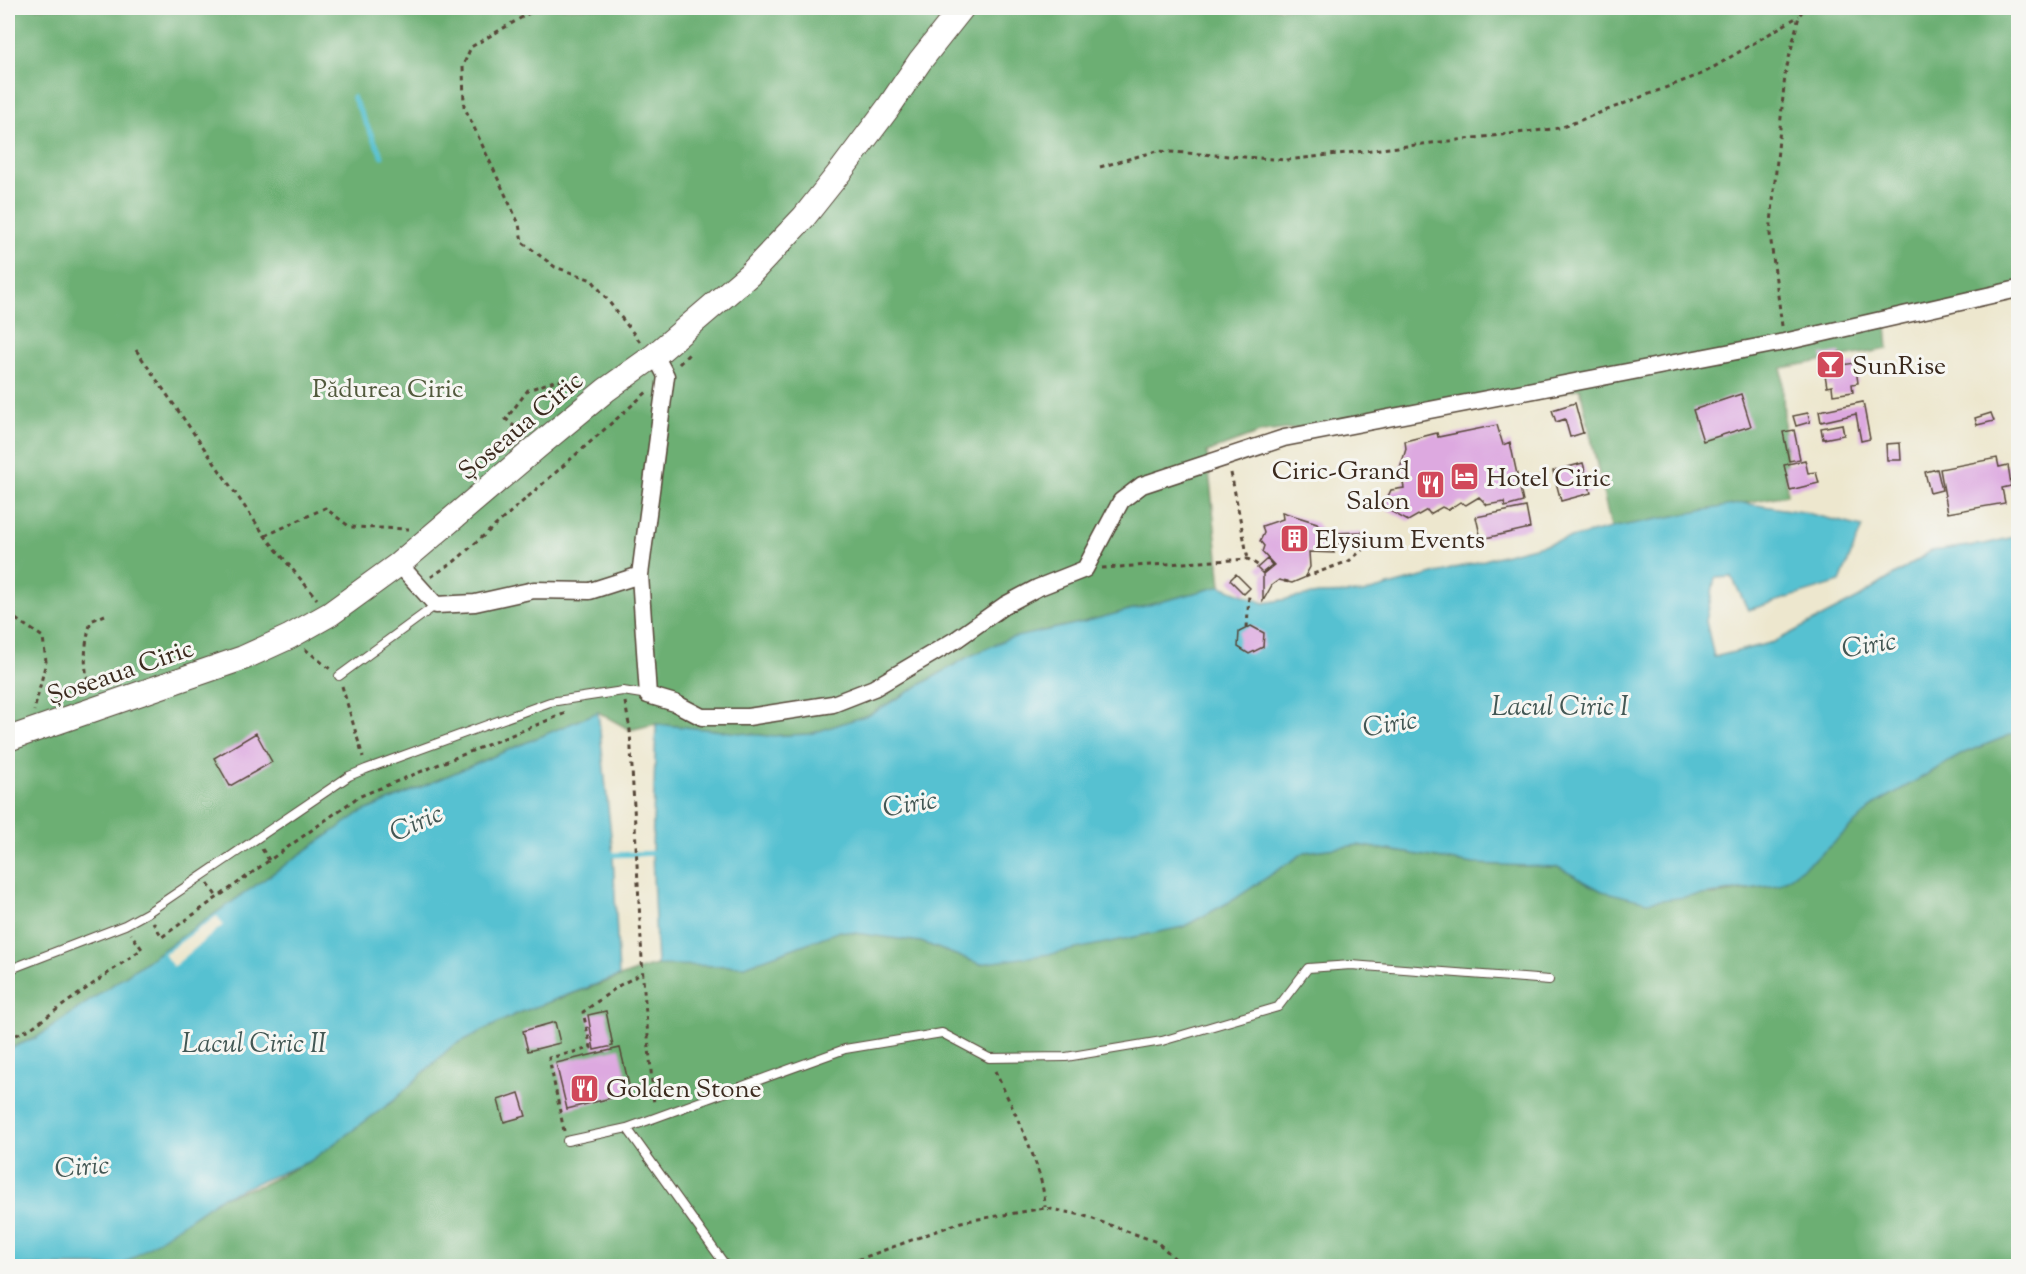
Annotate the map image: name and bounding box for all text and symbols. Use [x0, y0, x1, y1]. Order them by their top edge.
bar icon: SunRise [1815, 349, 1847, 381]
place label: SunRise [1852, 349, 1946, 386]
street label: Șoseaua Ciric [451, 363, 592, 490]
park label: Pădurea Ciric [312, 372, 464, 409]
place label: Ciric-Grand Salon [1272, 454, 1410, 521]
hotel icon: Hotel Ciric [1449, 461, 1481, 493]
place label: Hotel Ciric [1486, 461, 1611, 498]
restaurant icon: Ciric-Grand Salon [1415, 469, 1447, 501]
building icon: Elysium Events [1278, 523, 1310, 555]
place label: Elysium Events [1315, 523, 1485, 560]
water label: Ciric [1839, 623, 1900, 670]
street label: Șoseaua Ciric [43, 631, 199, 716]
water label: Lacul Ciric I [1491, 689, 1629, 728]
water label: Ciric [1360, 702, 1421, 749]
water label: Ciric [880, 782, 941, 829]
water label: Ciric [384, 795, 450, 853]
water label: Lacul Ciric II [181, 1026, 327, 1065]
restaurant icon: Golden Stone [569, 1072, 601, 1104]
place label: Golden Stone [606, 1072, 762, 1109]
water label: Ciric [53, 1147, 111, 1190]

